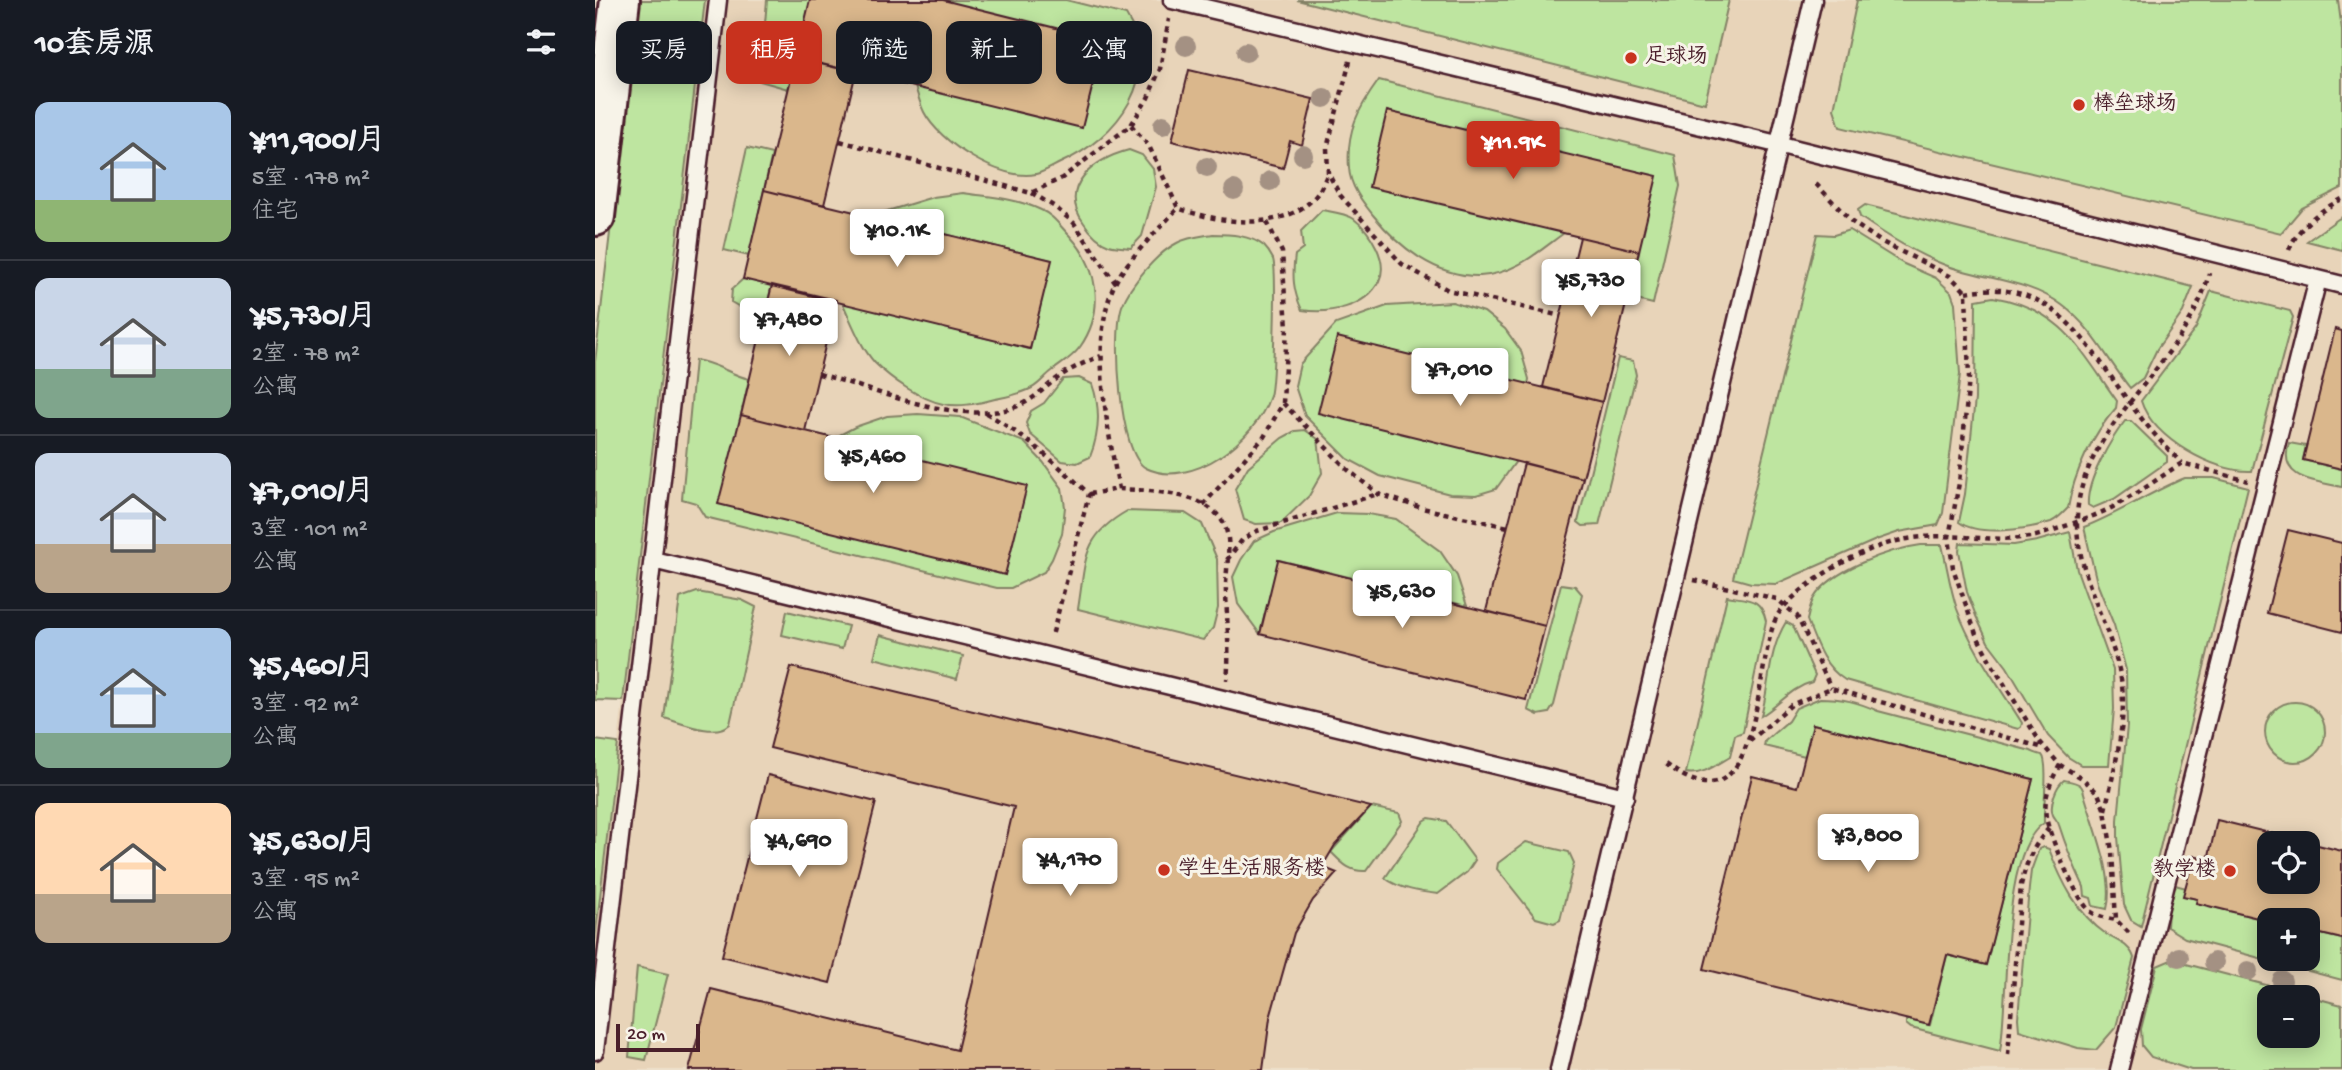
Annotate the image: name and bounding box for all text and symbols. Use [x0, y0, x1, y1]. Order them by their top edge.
chip: 买房 [616, 21, 712, 84]
chip: 租房 [726, 21, 822, 84]
chip: 筛选 [836, 21, 932, 84]
chip: 新上 [946, 21, 1042, 84]
chip: 公寓 [1056, 21, 1152, 84]
icon: filters [522, 23, 560, 61]
text: 10套房源 [35, 29, 154, 64]
place label: 足球场 [1645, 44, 1708, 71]
marker: 足球场 [1623, 50, 1639, 66]
place label: 棒垒球场 [2093, 91, 2177, 118]
marker: 棒垒球场 [2071, 97, 2087, 113]
pin: ¥11.9K [1456, 122, 1570, 181]
text: ¥11,900/月 [252, 125, 386, 160]
icon: home [91, 130, 175, 214]
text: ¥11.9K [1483, 130, 1543, 157]
text: 5室 · 178 m² [252, 166, 370, 193]
text: 住宅 [252, 199, 298, 226]
pin: ¥10.1K [840, 210, 954, 269]
text: ¥10.1K [866, 218, 928, 245]
pin: ¥5,730 [1534, 260, 1648, 319]
text: ¥5,730 [1558, 268, 1624, 295]
pin: ¥7,480 [732, 298, 846, 358]
text: ¥5,730/月 [252, 301, 377, 336]
icon: home [91, 306, 175, 390]
text: ¥7,480 [756, 307, 822, 334]
text: 2室 · 78 m² [252, 342, 360, 369]
pin: ¥7,010 [1403, 348, 1517, 408]
text: ¥7,010 [1427, 357, 1493, 384]
text: 公寓 [252, 375, 298, 402]
pin: ¥5,460 [816, 435, 930, 495]
text: ¥5,460 [840, 444, 906, 471]
text: ¥7,010/月 [252, 476, 374, 511]
icon: home [91, 481, 175, 565]
text: 3室 · 101 m² [252, 517, 368, 544]
text: 公寓 [252, 550, 298, 577]
pin: ¥5,630 [1345, 570, 1459, 630]
text: ¥5,630 [1369, 579, 1435, 606]
text: ¥5,460/月 [252, 651, 375, 686]
icon: home [91, 656, 175, 740]
text: 3室 · 92 m² [252, 692, 359, 719]
text: 公寓 [252, 725, 298, 752]
pin: ¥3,800 [1811, 814, 1925, 874]
pin: ¥4,690 [742, 820, 856, 879]
text: ¥3,800 [1834, 823, 1902, 850]
text: ¥5,630/月 [252, 826, 376, 861]
text: ¥4,690 [766, 828, 832, 855]
icon: home [91, 831, 175, 915]
map controls [2257, 831, 2320, 1048]
button: locate [2257, 831, 2320, 894]
pin: ¥4,170 [1013, 838, 1127, 898]
text: ¥4,170 [1038, 847, 1102, 874]
place label: 学生生活服务楼 [1178, 856, 1325, 883]
place label: 教学楼 [2153, 857, 2216, 884]
marker: 学生生活服务楼 [1156, 862, 1172, 878]
marker: 教学楼 [2222, 863, 2238, 879]
text: 3室 · 95 m² [252, 867, 360, 894]
text: 公寓 [252, 900, 298, 927]
button: + [2257, 908, 2320, 971]
button: − [2257, 985, 2320, 1048]
scale bar [616, 1021, 700, 1053]
text: 20 m [627, 1024, 665, 1047]

